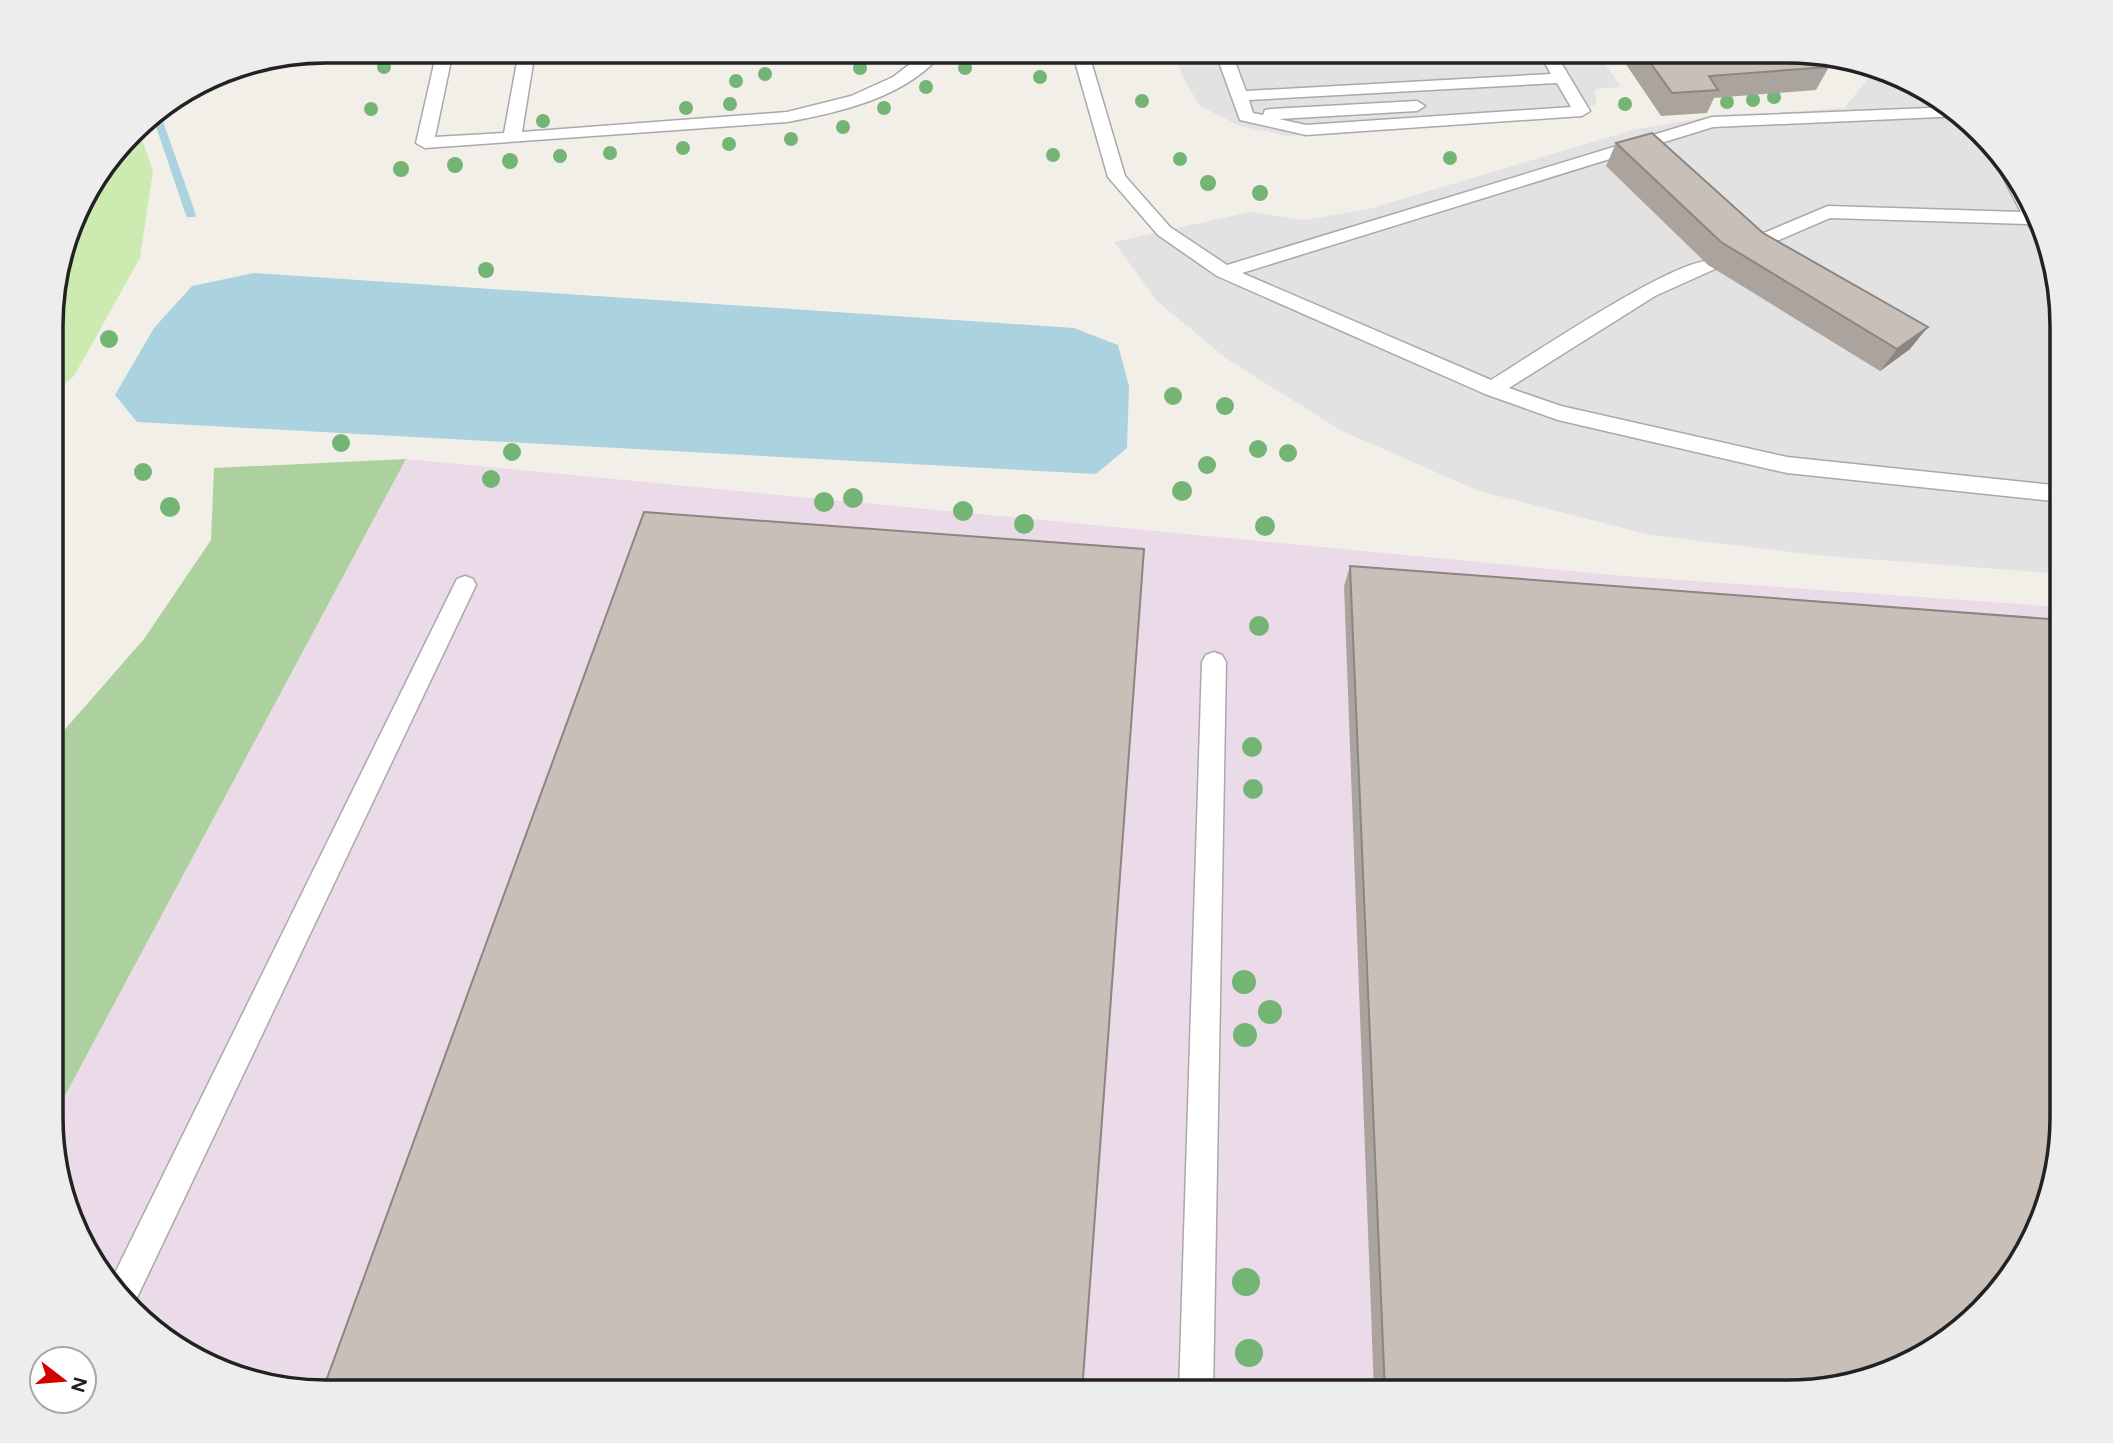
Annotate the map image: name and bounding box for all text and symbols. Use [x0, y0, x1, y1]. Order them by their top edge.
north arrow [28, 1345, 98, 1415]
text: N [66, 1374, 92, 1395]

